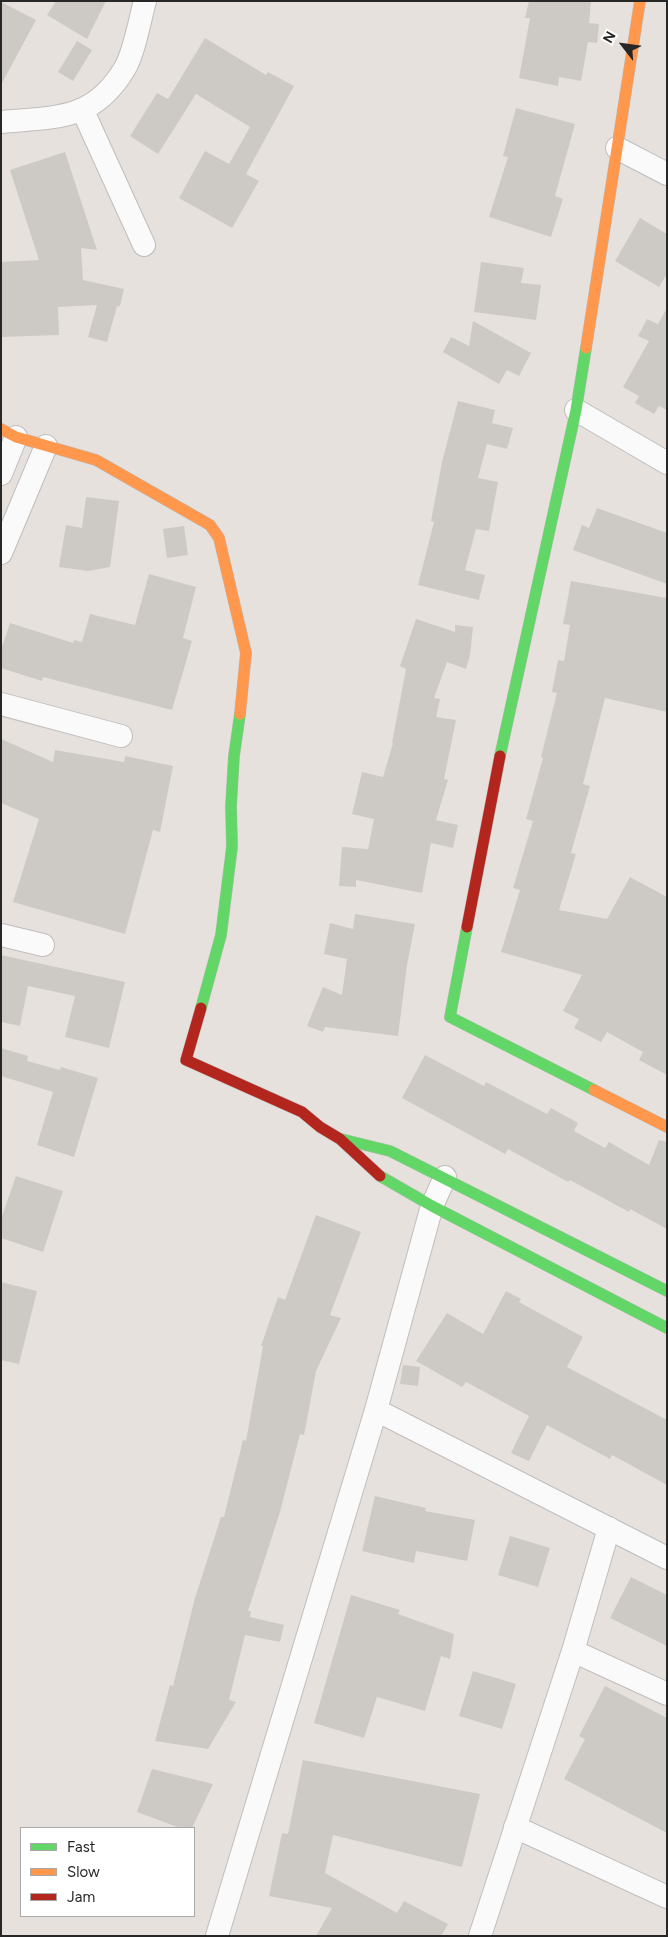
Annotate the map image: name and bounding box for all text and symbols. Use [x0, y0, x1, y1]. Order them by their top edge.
north arrow [598, 20, 648, 70]
text: N [600, 28, 620, 46]
legend [20, 1827, 195, 1917]
text: Fast [67, 1838, 95, 1856]
text: Slow [67, 1863, 100, 1881]
text: Jam [67, 1888, 95, 1906]

